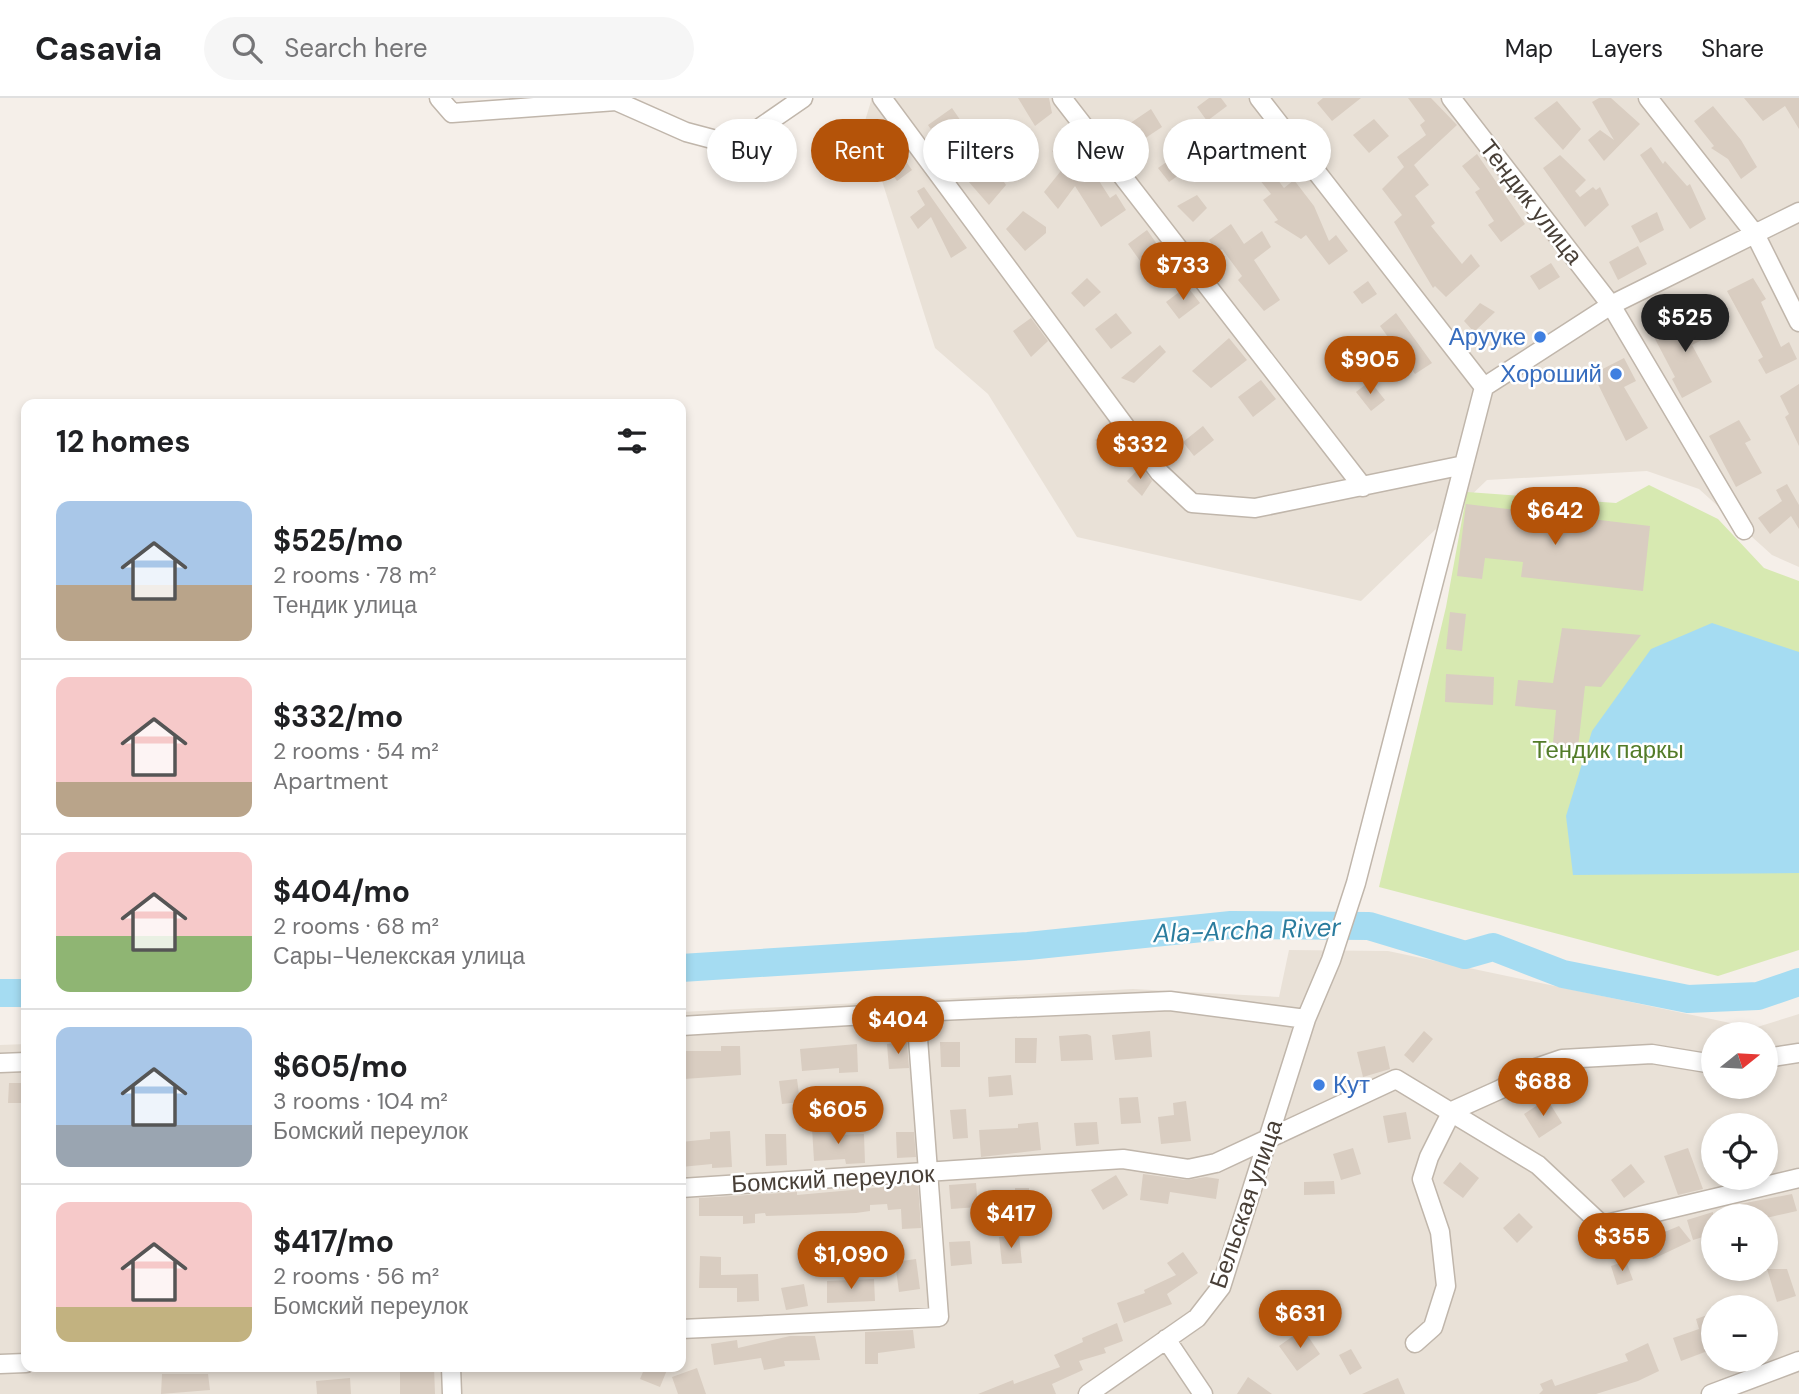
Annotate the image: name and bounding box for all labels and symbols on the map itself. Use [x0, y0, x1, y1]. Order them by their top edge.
street label: Тендик улица [1473, 133, 1590, 271]
pin: $733 [1142, 242, 1224, 302]
pin: $525 [1644, 294, 1726, 354]
place label: Арууке [1449, 321, 1526, 352]
marker: Арууке [1532, 329, 1548, 345]
pin: $905 [1329, 336, 1411, 396]
place label: Хороший [1500, 358, 1602, 389]
marker: Хороший [1608, 366, 1624, 382]
pin: $332 [1099, 422, 1181, 481]
pin: $642 [1514, 488, 1596, 547]
park label: Тендик паркы [1532, 734, 1684, 765]
water label: Ala-Archa River [1151, 910, 1343, 950]
pin: $404 [857, 996, 939, 1056]
north arrow [1701, 1022, 1778, 1099]
pin: $688 [1502, 1058, 1584, 1118]
place label: Кут [1333, 1069, 1370, 1100]
marker: Кут [1311, 1077, 1327, 1093]
pin: $605 [797, 1086, 879, 1146]
street label: Бельская улица [1202, 1115, 1289, 1292]
street label: Бомский переулок [730, 1158, 936, 1199]
pin: $417 [970, 1190, 1052, 1250]
pin: $355 [1581, 1214, 1663, 1273]
pin: $1,090 [794, 1232, 908, 1291]
pin: $631 [1259, 1290, 1341, 1350]

